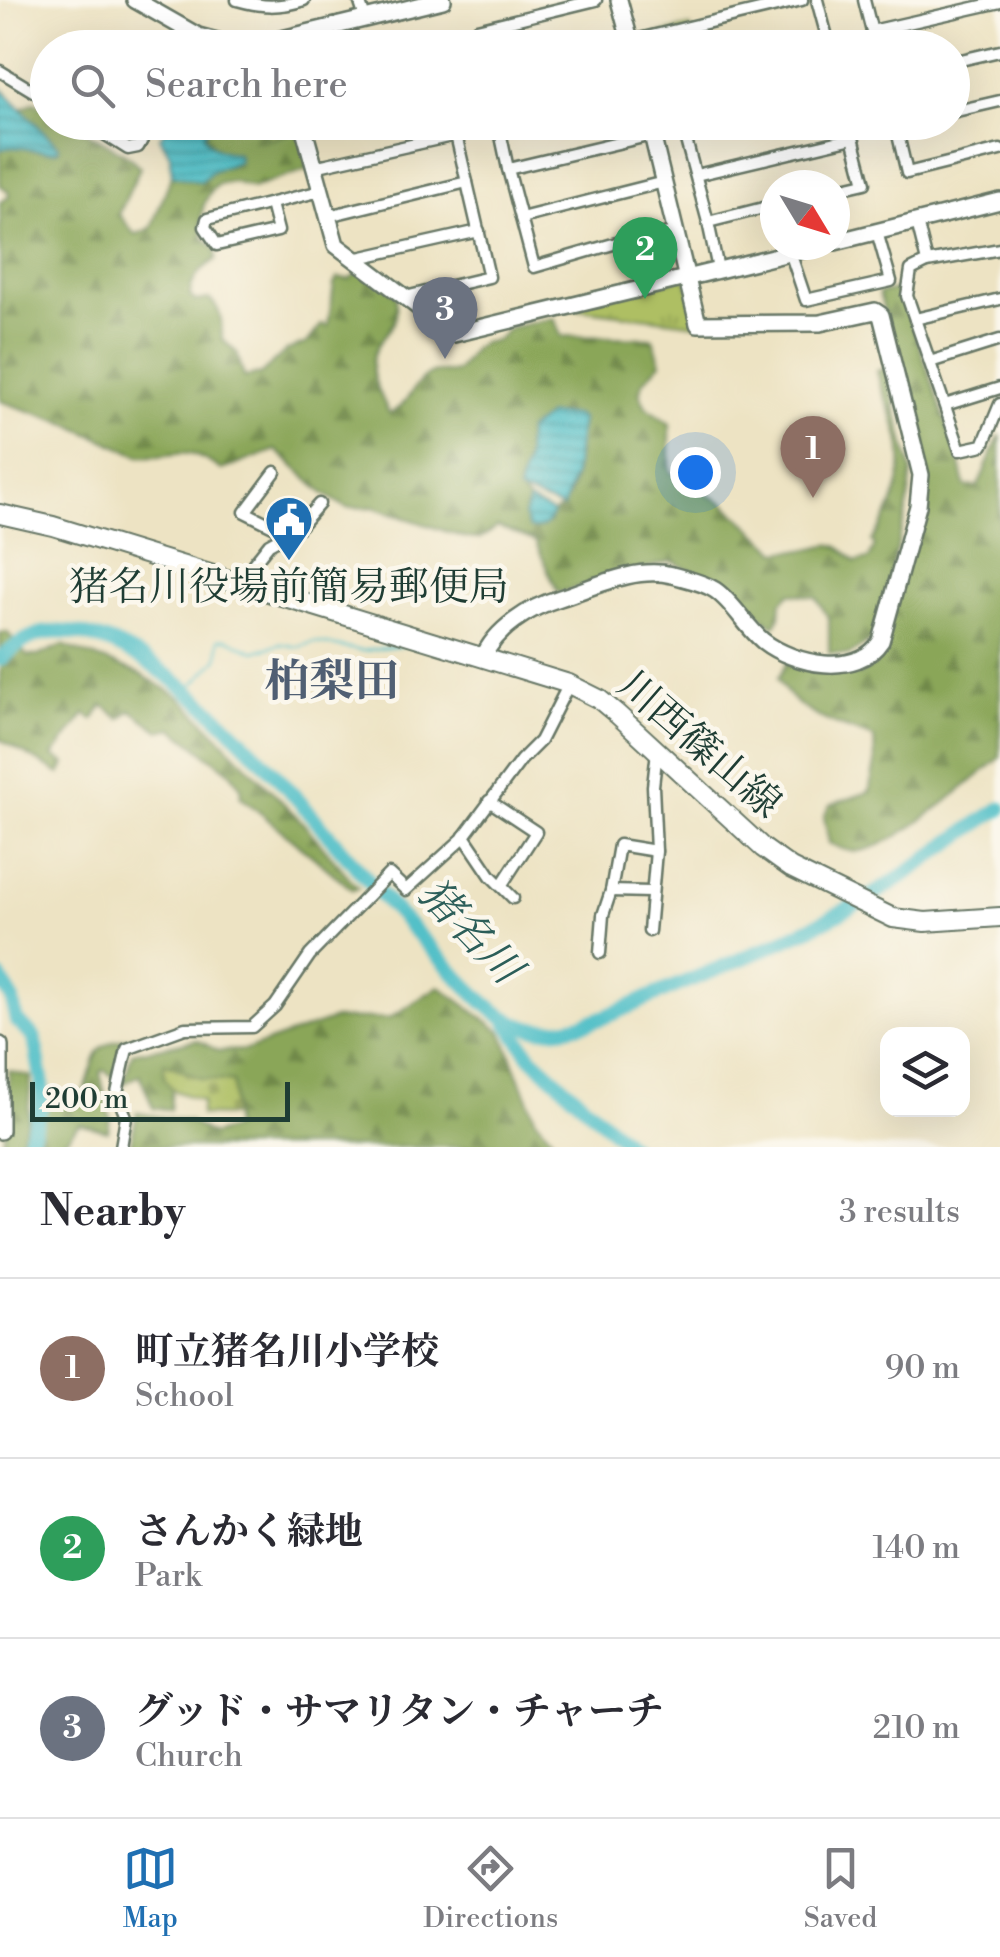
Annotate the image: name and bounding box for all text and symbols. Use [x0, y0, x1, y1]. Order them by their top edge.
search box [30, 30, 970, 140]
icon: search [65, 58, 120, 113]
text: Search here [145, 62, 348, 109]
north arrow [760, 170, 850, 260]
pin: 2 [612, 216, 678, 299]
pin: 3 [412, 276, 478, 359]
pin: 1 [780, 416, 846, 498]
your location [670, 447, 721, 498]
public building icon: 猪名川役場前簡易郵便局 [263, 494, 315, 562]
place label: 猪名川役場前簡易郵便局 [69, 563, 509, 613]
district label: 柏梨田 [264, 654, 400, 711]
street label: 川西篠山線 [607, 661, 791, 829]
water label: 猪名川 [406, 868, 535, 999]
map controls [880, 1027, 970, 1117]
button: layers [880, 1027, 970, 1117]
scale bar [30, 1077, 290, 1122]
text: 200 m [45, 1082, 128, 1117]
text: Nearby [40, 1186, 185, 1239]
text: 3 results [839, 1192, 960, 1232]
text: 町立猪名川小学校 [135, 1329, 439, 1376]
text: 1 [65, 1348, 80, 1388]
text: 90 m [885, 1348, 960, 1388]
text: School [135, 1376, 234, 1416]
text: さんかく緑地 [135, 1509, 363, 1556]
text: 2 [62, 1528, 83, 1568]
text: 140 m [873, 1528, 960, 1568]
text: Park [135, 1556, 202, 1596]
text: グッド・サマリタン・チャーチ [135, 1689, 664, 1736]
text: 3 [63, 1708, 82, 1748]
text: 210 m [873, 1708, 960, 1748]
text: Church [135, 1736, 243, 1776]
tab: Map [123, 1841, 178, 1936]
tab: Directions [423, 1841, 558, 1936]
tab: Saved [804, 1841, 877, 1936]

